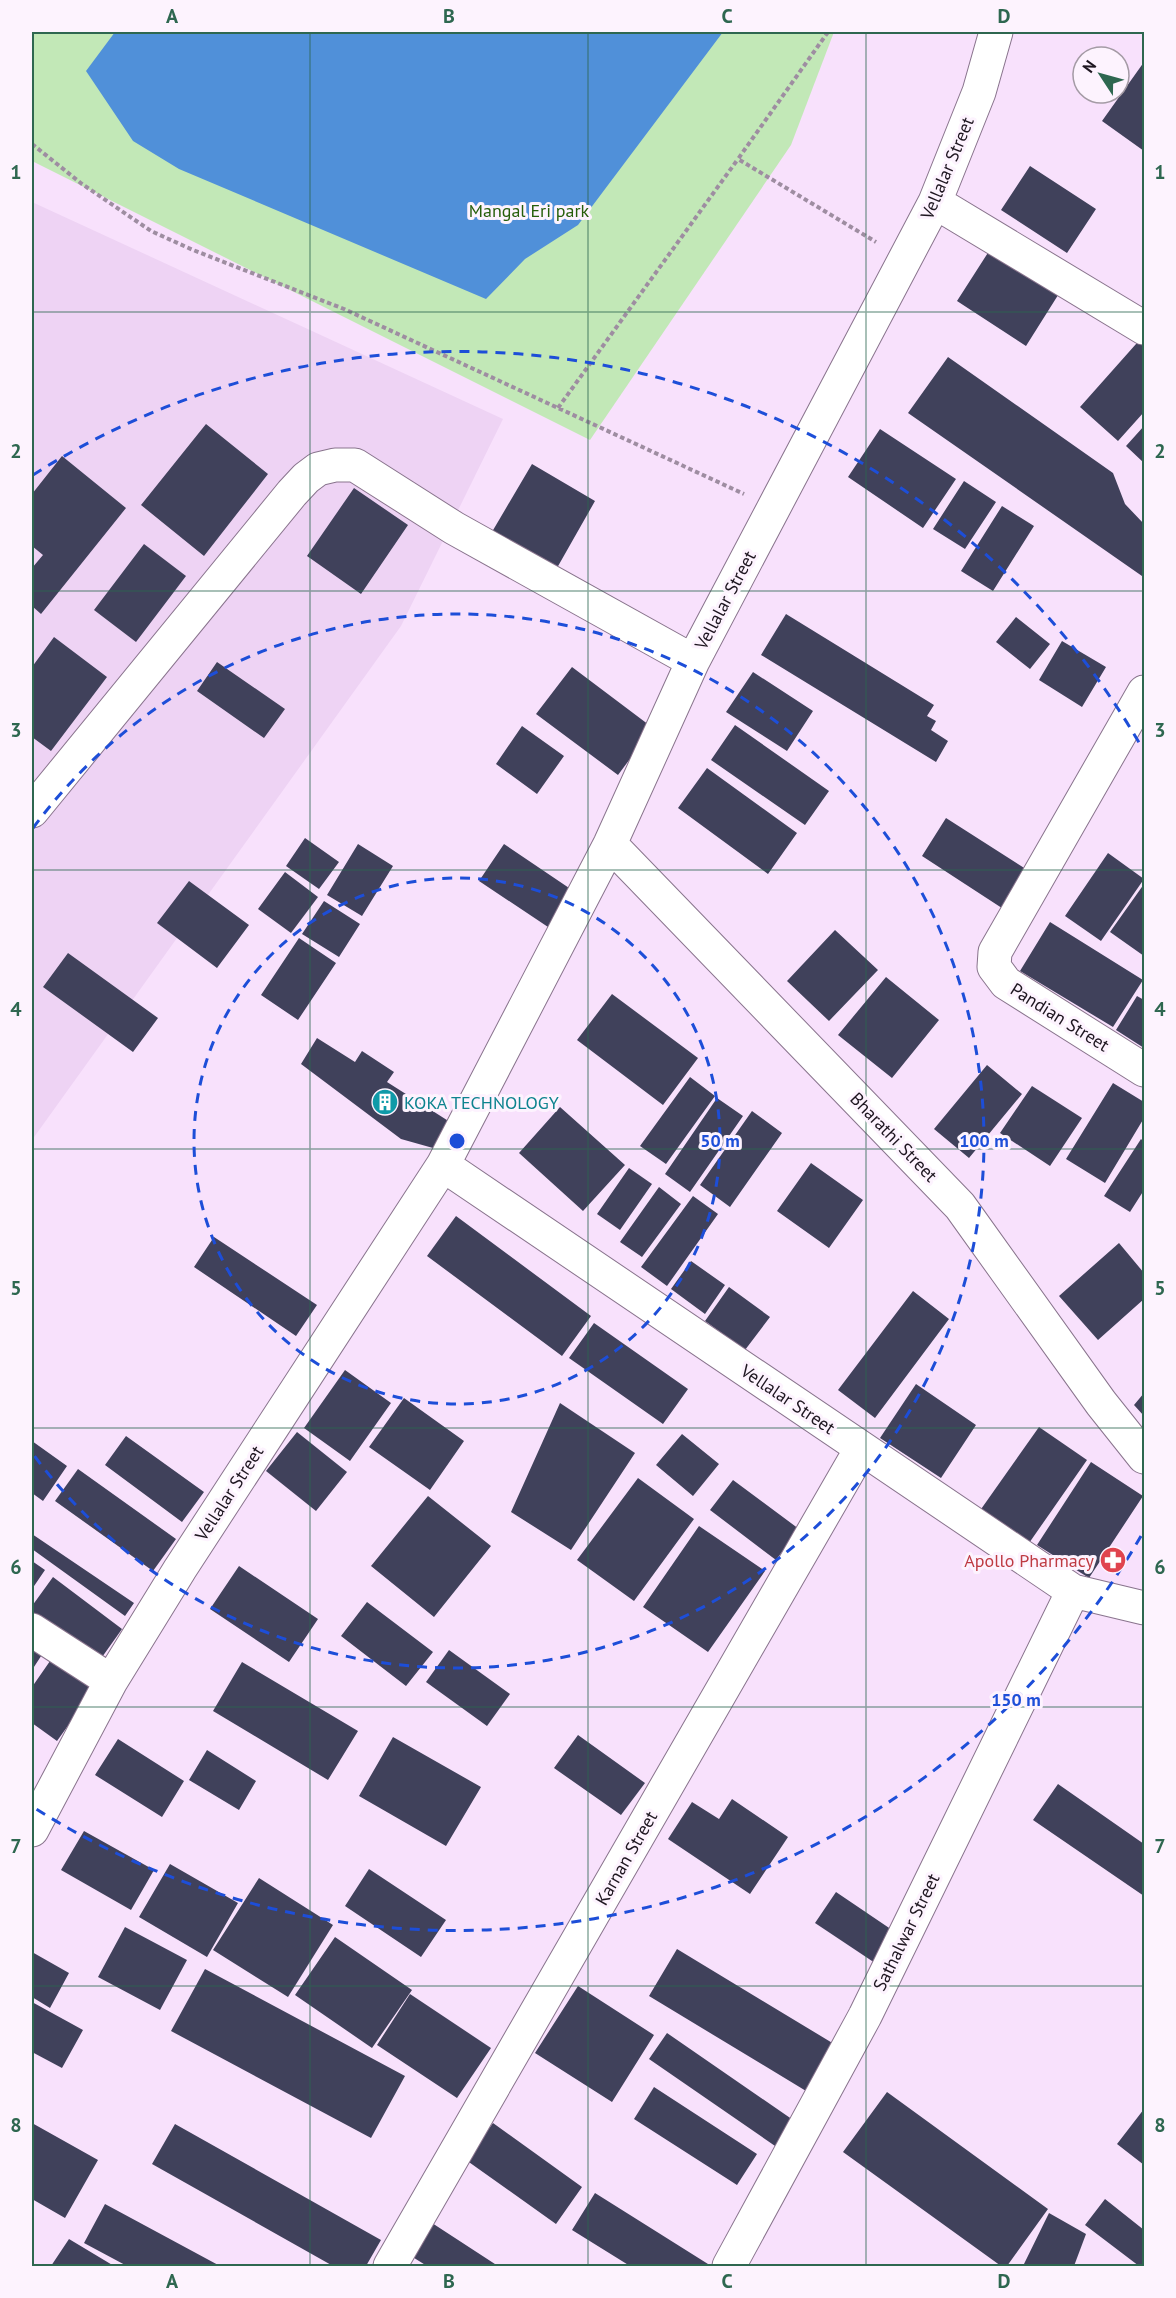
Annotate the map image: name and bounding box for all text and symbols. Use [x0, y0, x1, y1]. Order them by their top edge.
text: A [166, 3, 179, 29]
text: B [443, 3, 455, 29]
text: C [721, 3, 733, 29]
text: D [998, 3, 1011, 29]
north arrow [1071, 45, 1131, 105]
text: N [1078, 56, 1100, 76]
street label: Vellalar Street [915, 113, 979, 224]
text: 1 [10, 159, 22, 185]
text: 1 [1154, 159, 1166, 185]
park label: Mangal Eri park [469, 199, 590, 222]
text: 2 [10, 438, 22, 464]
text: 2 [1154, 438, 1166, 464]
street label: Vellalar Street [689, 547, 761, 654]
text: 3 [10, 717, 22, 743]
text: 3 [1154, 717, 1166, 743]
street label: Pandian Street [1006, 978, 1114, 1056]
text: 4 [10, 996, 22, 1022]
text: 4 [1154, 996, 1166, 1022]
building icon: KOKA TECHNOLOGY [370, 1087, 400, 1117]
street label: Bharathi Street [845, 1087, 943, 1187]
place label: KOKA TECHNOLOGY [404, 1091, 559, 1114]
text: 50 m [700, 1129, 740, 1152]
text: 100 m [959, 1129, 1009, 1152]
centre of rings [447, 1131, 467, 1151]
text: 5 [10, 1275, 22, 1301]
text: 5 [1154, 1275, 1166, 1301]
street label: Vellalar Street [736, 1358, 840, 1439]
street label: Vellalar Street [189, 1441, 268, 1546]
pharmacy icon: Apollo Pharmacy [1098, 1545, 1128, 1575]
place label: Apollo Pharmacy [964, 1549, 1095, 1572]
text: 6 [10, 1554, 22, 1580]
text: 6 [1154, 1554, 1166, 1580]
text: 150 m [991, 1688, 1041, 1711]
street label: Karnan Street [590, 1807, 662, 1909]
text: 7 [10, 1833, 22, 1859]
text: 7 [1154, 1833, 1166, 1859]
street label: Sathalwar Street [868, 1870, 944, 1994]
text: 8 [10, 2112, 22, 2138]
text: 8 [1154, 2112, 1166, 2138]
text: A [166, 2268, 179, 2294]
text: B [443, 2268, 455, 2294]
text: C [721, 2268, 733, 2294]
text: D [998, 2268, 1011, 2294]

